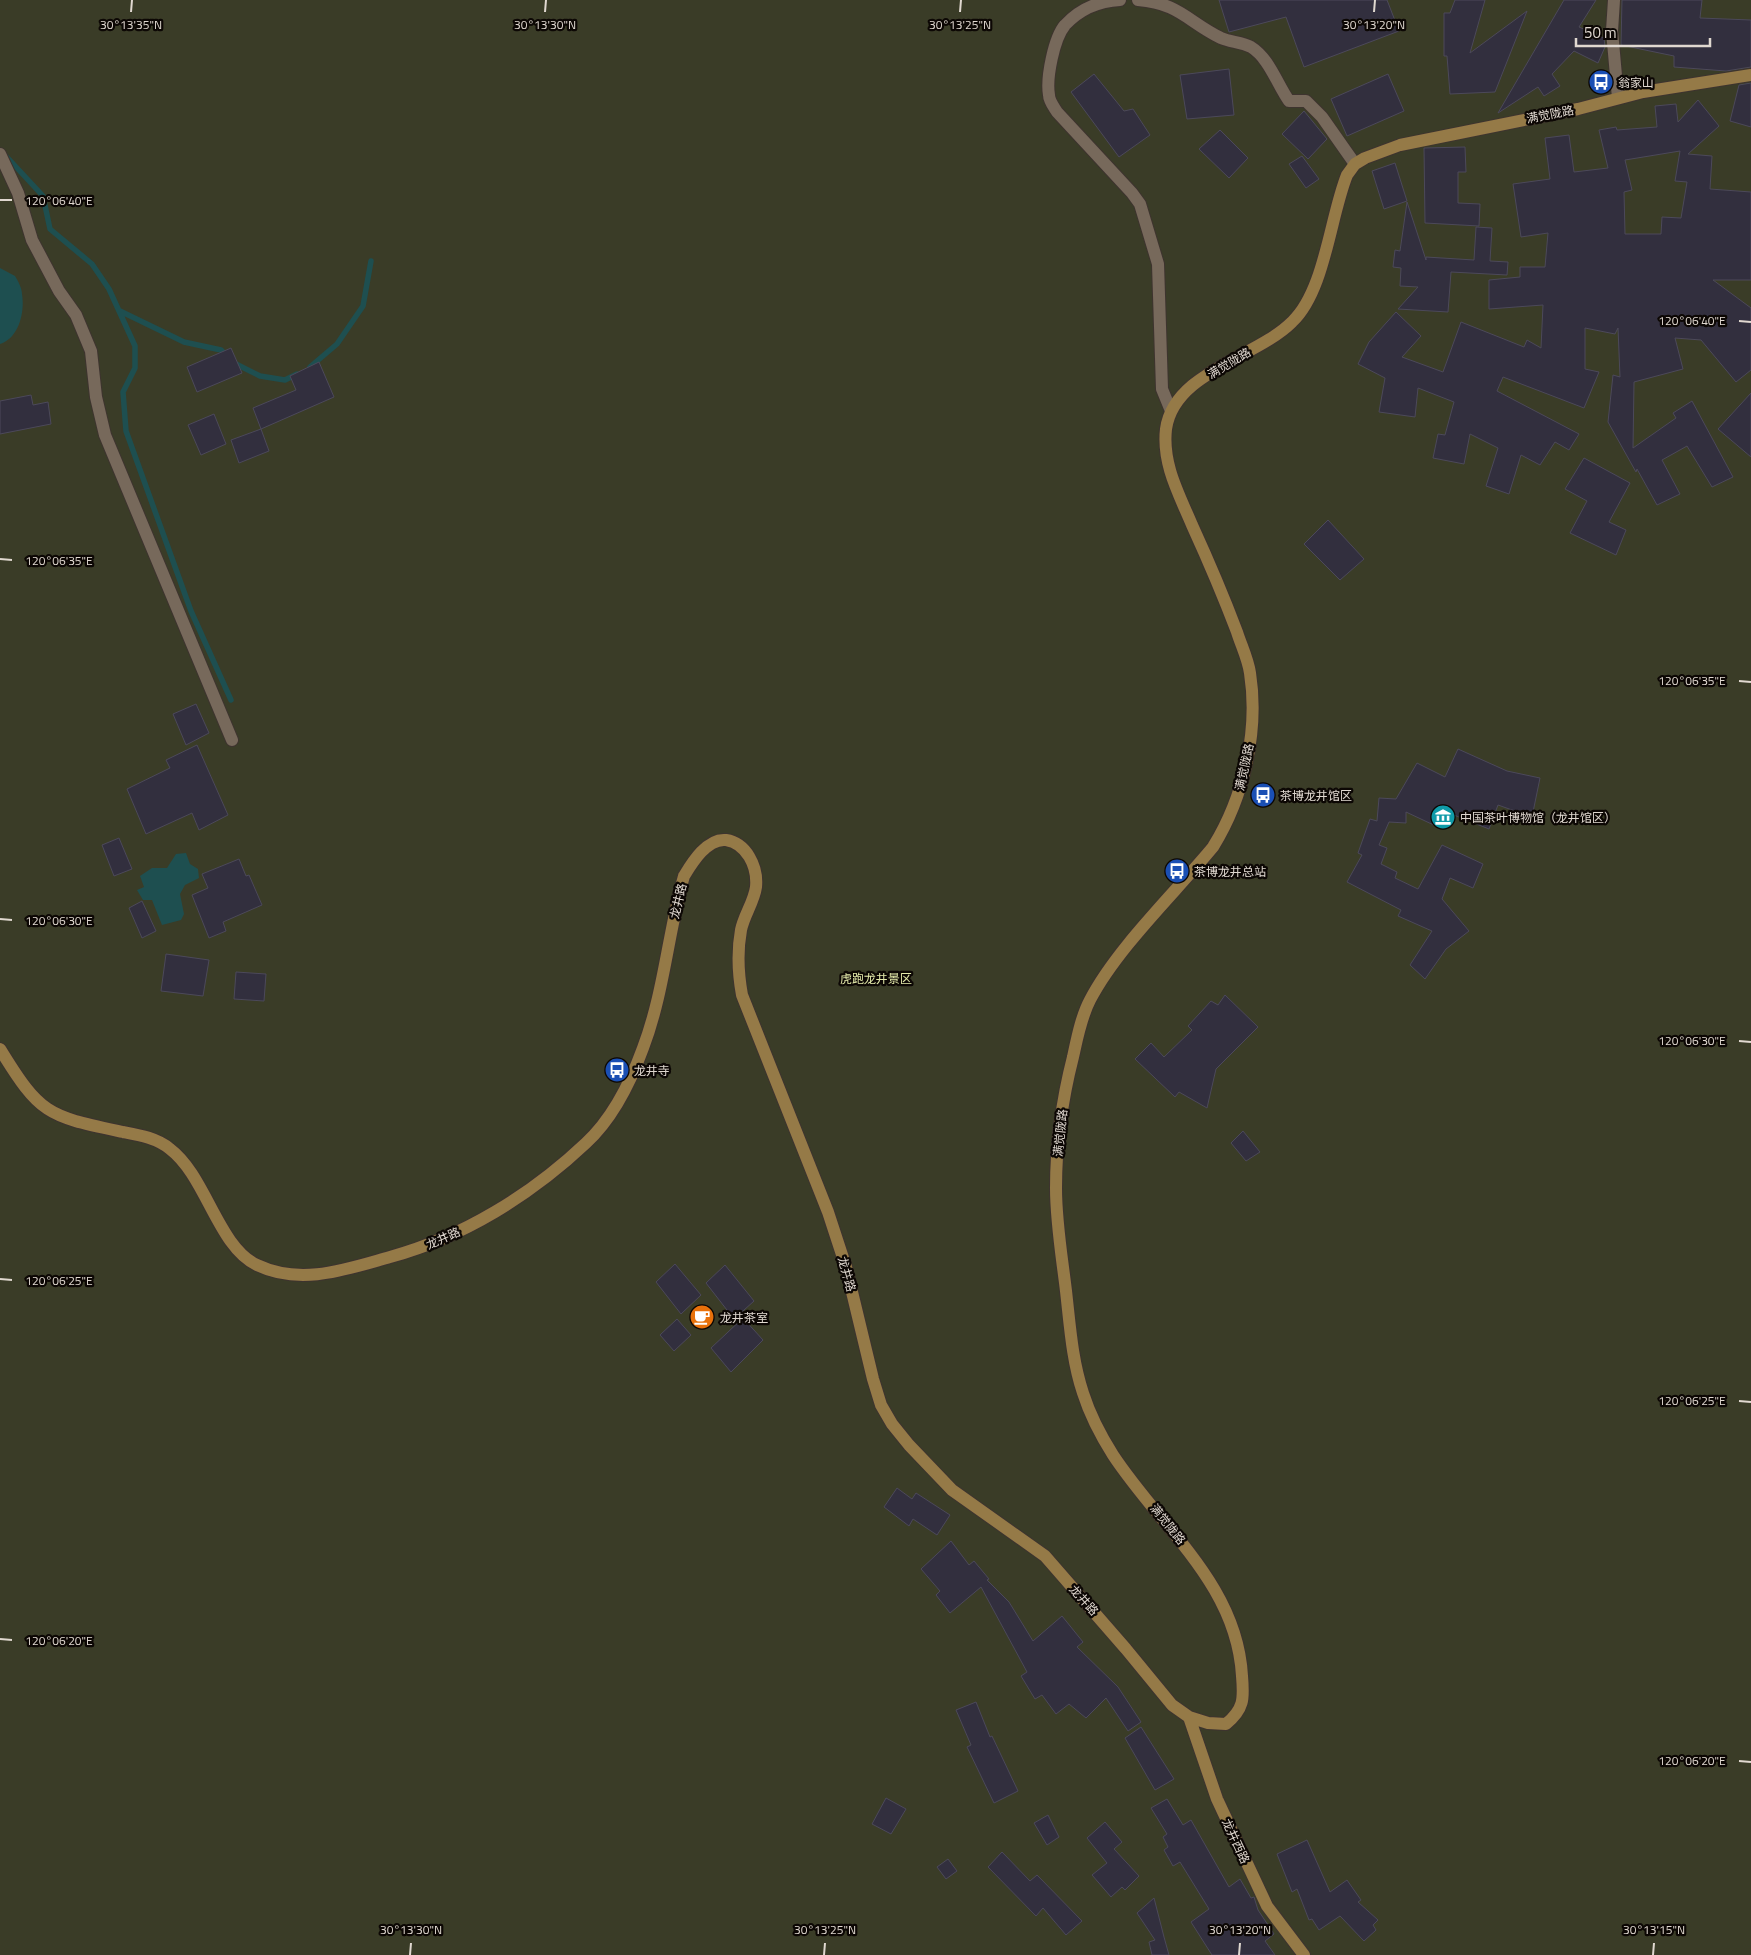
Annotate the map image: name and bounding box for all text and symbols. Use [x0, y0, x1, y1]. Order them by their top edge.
text: 30°13'35"N [100, 15, 162, 34]
text: 30°13'30"N [514, 15, 576, 34]
text: 30°13'25"N [929, 15, 991, 34]
text: 30°13'20"N [1343, 15, 1405, 34]
scale bar [1576, 15, 1710, 47]
text: 50 m [1584, 21, 1617, 44]
bus stop icon: 翁家山 [1588, 69, 1614, 95]
place label: 翁家山 [1618, 73, 1654, 92]
street label: 满觉陇路 [1525, 100, 1575, 128]
text: 120°06'40"E [25, 191, 93, 210]
text: 120°06'40"E [1658, 311, 1726, 330]
street label: 满觉陇路 [1204, 342, 1254, 384]
text: 120°06'35"E [25, 551, 93, 570]
text: 120°06'35"E [1658, 671, 1726, 690]
street label: 满觉陇路 [1230, 742, 1258, 792]
bus stop icon: 茶博龙井馆区 [1250, 782, 1276, 808]
place label: 茶博龙井馆区 [1280, 786, 1352, 805]
museum icon: 中国茶叶博物馆（龙井馆区） [1430, 804, 1456, 830]
place label: 中国茶叶博物馆（龙井馆区） [1460, 808, 1616, 827]
bus stop icon: 茶博龙井总站 [1164, 858, 1190, 884]
place label: 茶博龙井总站 [1194, 862, 1266, 881]
street label: 龙井路 [665, 881, 691, 921]
text: 120°06'30"E [25, 911, 93, 930]
park label: 虎跑龙井景区 [840, 969, 912, 988]
text: 120°06'30"E [1658, 1031, 1726, 1050]
bus stop icon: 龙井寺 [604, 1057, 630, 1083]
place label: 龙井寺 [634, 1061, 670, 1080]
street label: 满觉陇路 [1048, 1108, 1072, 1158]
street label: 龙井路 [423, 1222, 463, 1254]
street label: 龙井路 [833, 1254, 861, 1294]
text: 120°06'25"E [25, 1271, 93, 1290]
cafe icon: 龙井茶室 [689, 1304, 715, 1330]
place label: 龙井茶室 [720, 1308, 768, 1327]
text: 120°06'25"E [1658, 1391, 1726, 1410]
street label: 满觉陇路 [1146, 1499, 1190, 1549]
street label: 龙井路 [1065, 1580, 1103, 1620]
text: 120°06'20"E [25, 1631, 93, 1650]
text: 120°06'20"E [1658, 1751, 1726, 1770]
street label: 龙井西路 [1217, 1815, 1255, 1867]
text: 30°13'30"N [380, 1920, 442, 1939]
text: 30°13'25"N [794, 1920, 856, 1939]
text: 30°13'20"N [1209, 1920, 1271, 1939]
text: 30°13'15"N [1623, 1920, 1685, 1939]

